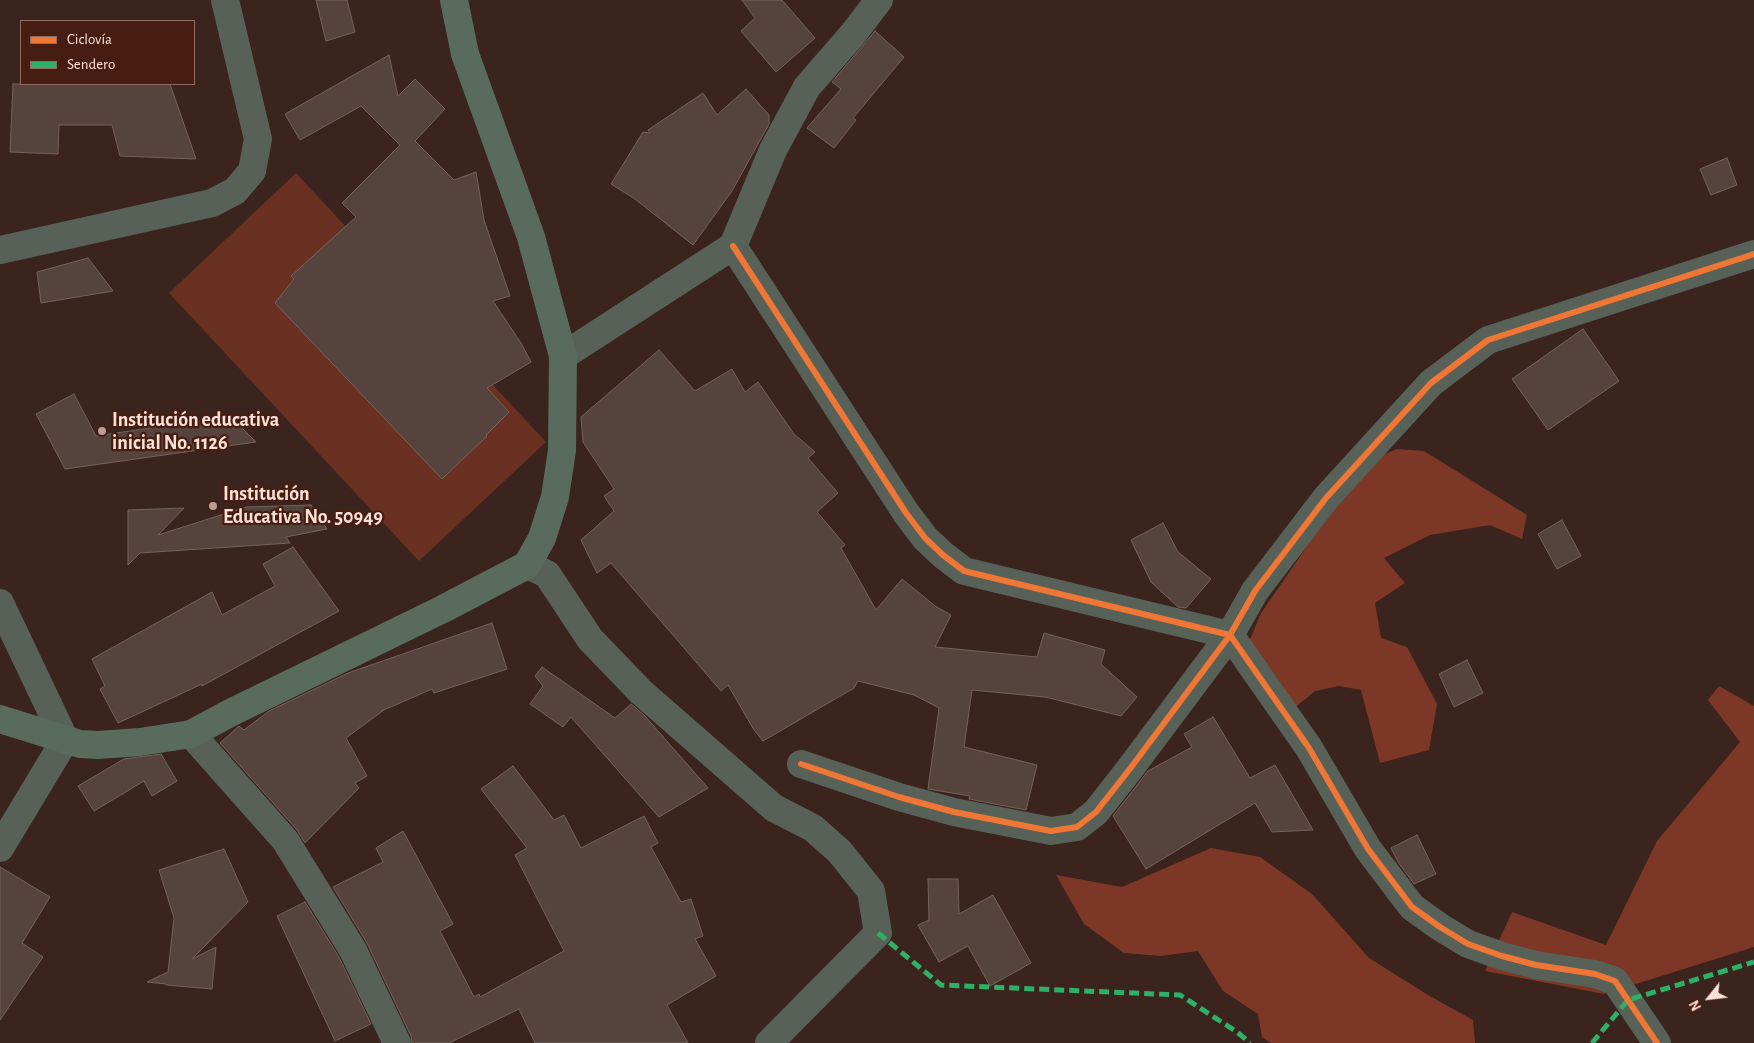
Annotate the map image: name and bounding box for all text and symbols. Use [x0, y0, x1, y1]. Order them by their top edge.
legend [20, 20, 195, 85]
text: Ciclovía [67, 32, 112, 47]
text: Sendero [67, 57, 115, 72]
place label: Institución educativa inicial No. 1126 [112, 408, 279, 455]
marker: Institución educativa inicial No. 1126 [96, 425, 108, 437]
place label: Institución Educativa No. 50949 [223, 482, 383, 529]
marker: Institución Educativa No. 50949 [207, 500, 219, 512]
north arrow [1684, 973, 1734, 1023]
text: N [1687, 998, 1704, 1013]

